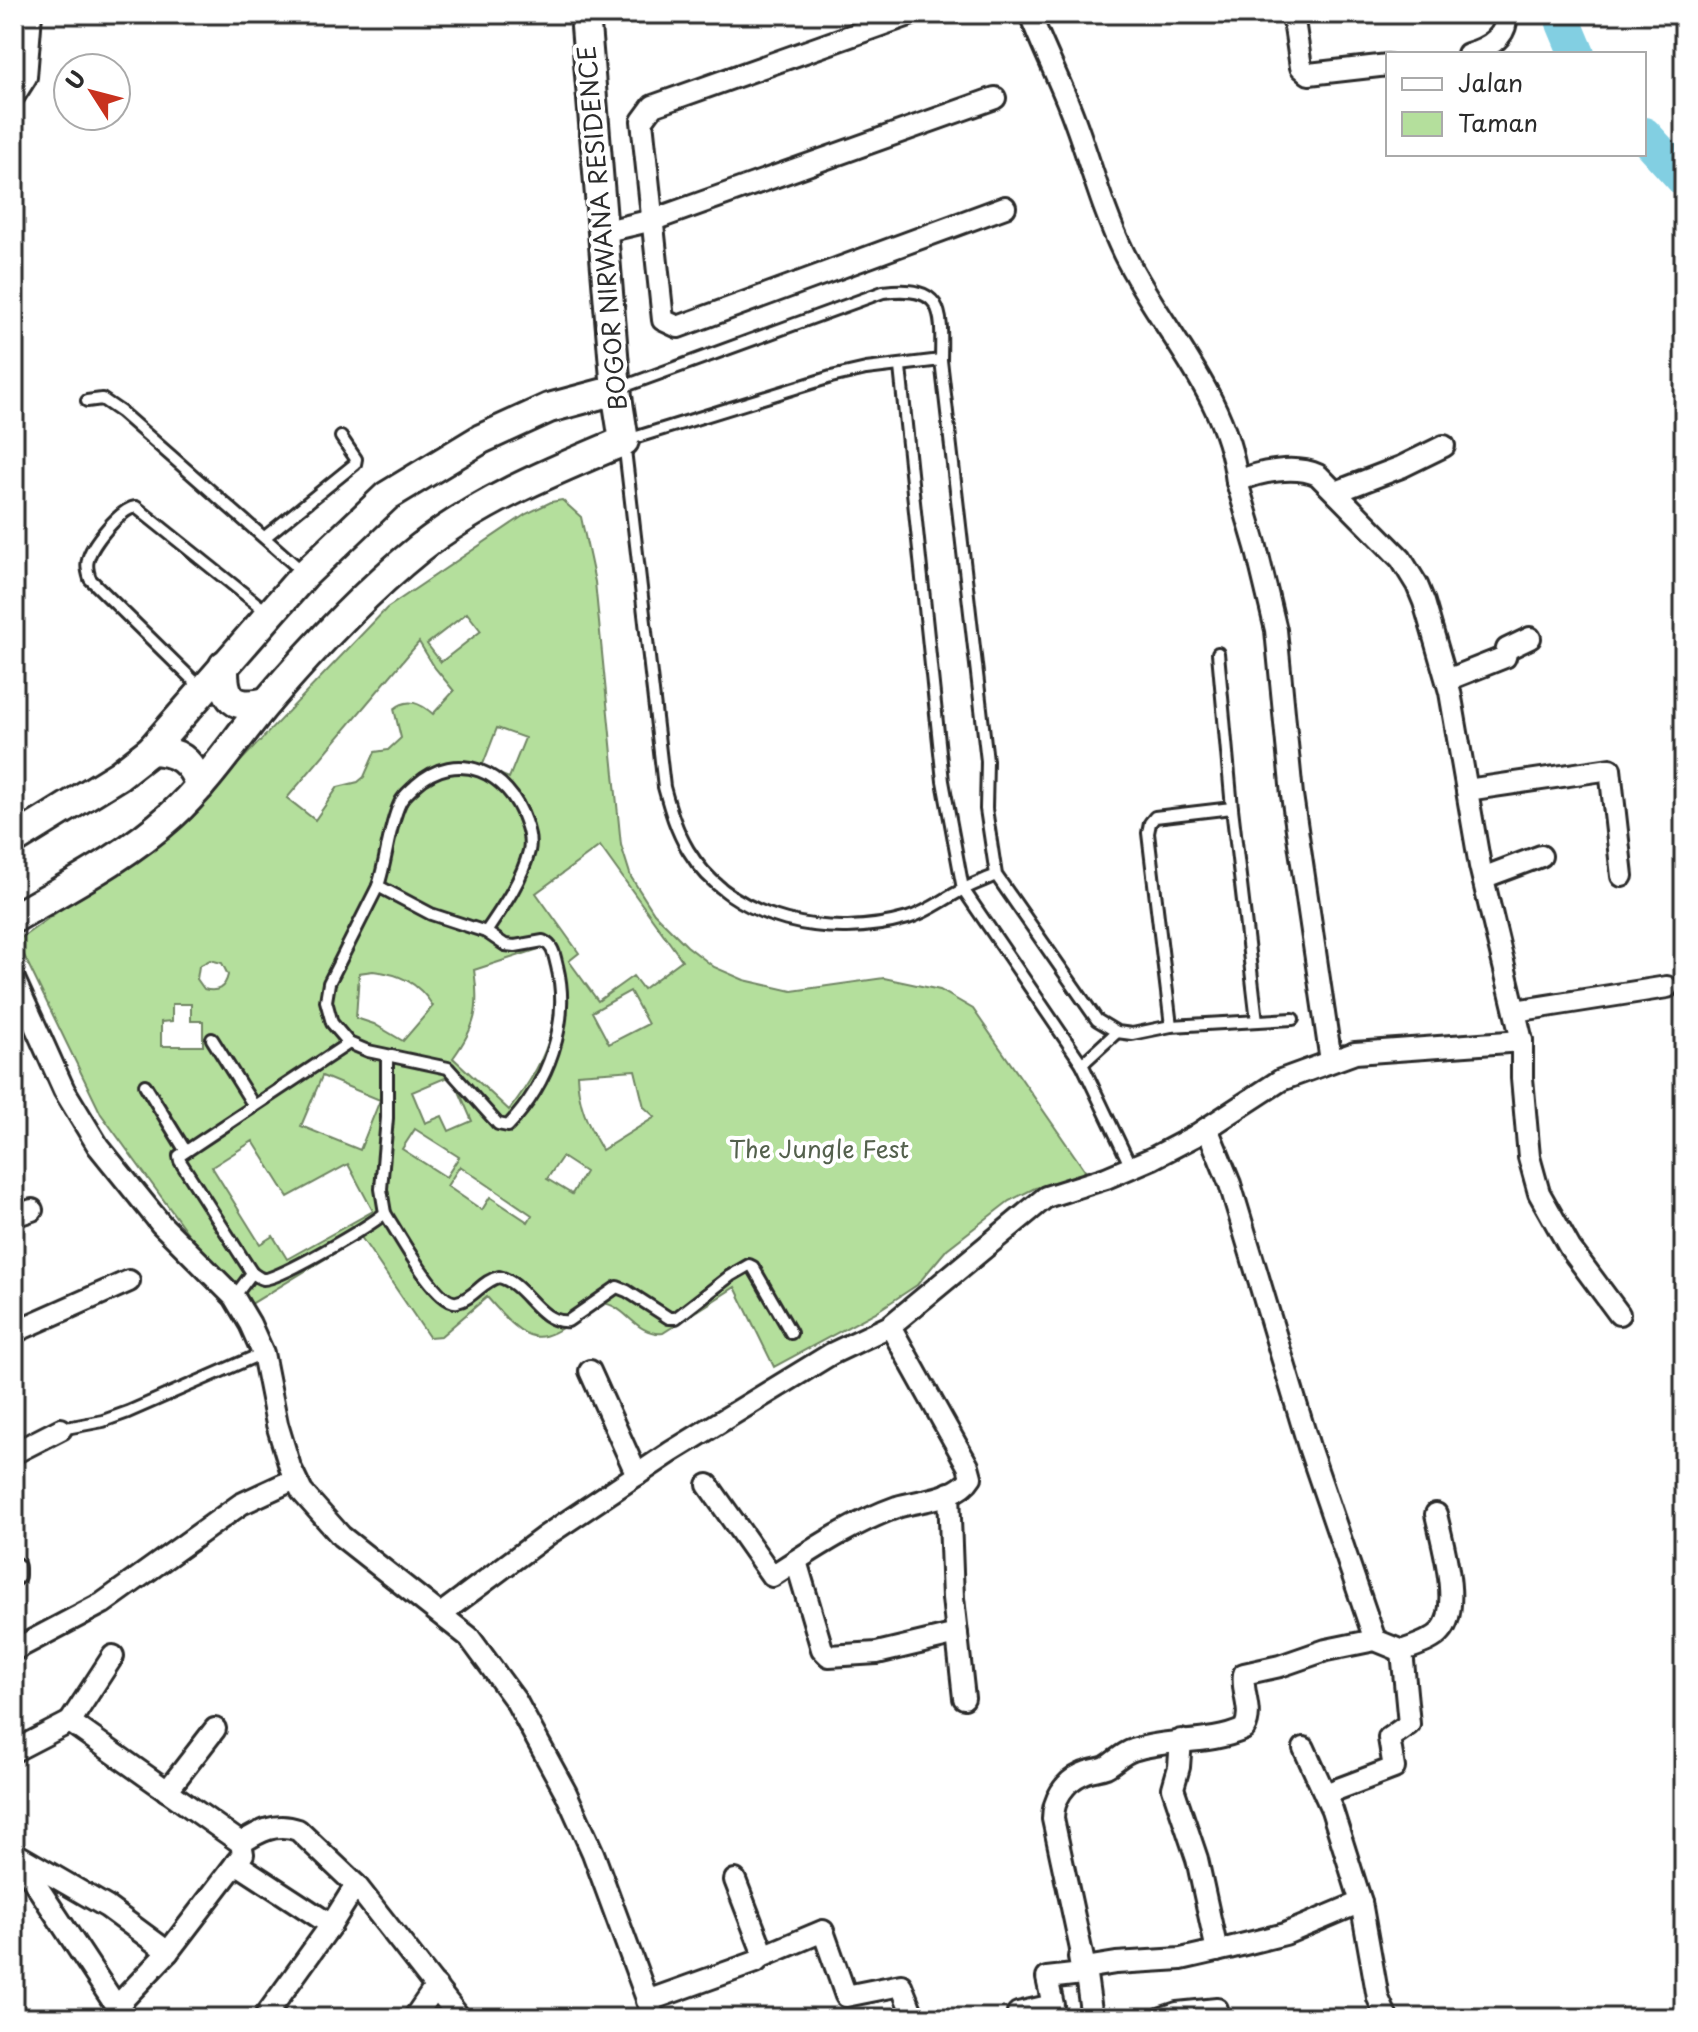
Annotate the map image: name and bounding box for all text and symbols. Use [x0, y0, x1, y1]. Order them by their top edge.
street label: BOGOR NIRWANA RESIDENCE [567, 44, 635, 412]
north arrow [52, 52, 132, 132]
legend [1386, 52, 1646, 156]
text: U [56, 63, 93, 96]
text: Jalan [1458, 64, 1523, 100]
text: Taman [1458, 104, 1538, 140]
park label: The Jungle Fest [729, 1130, 909, 1166]

